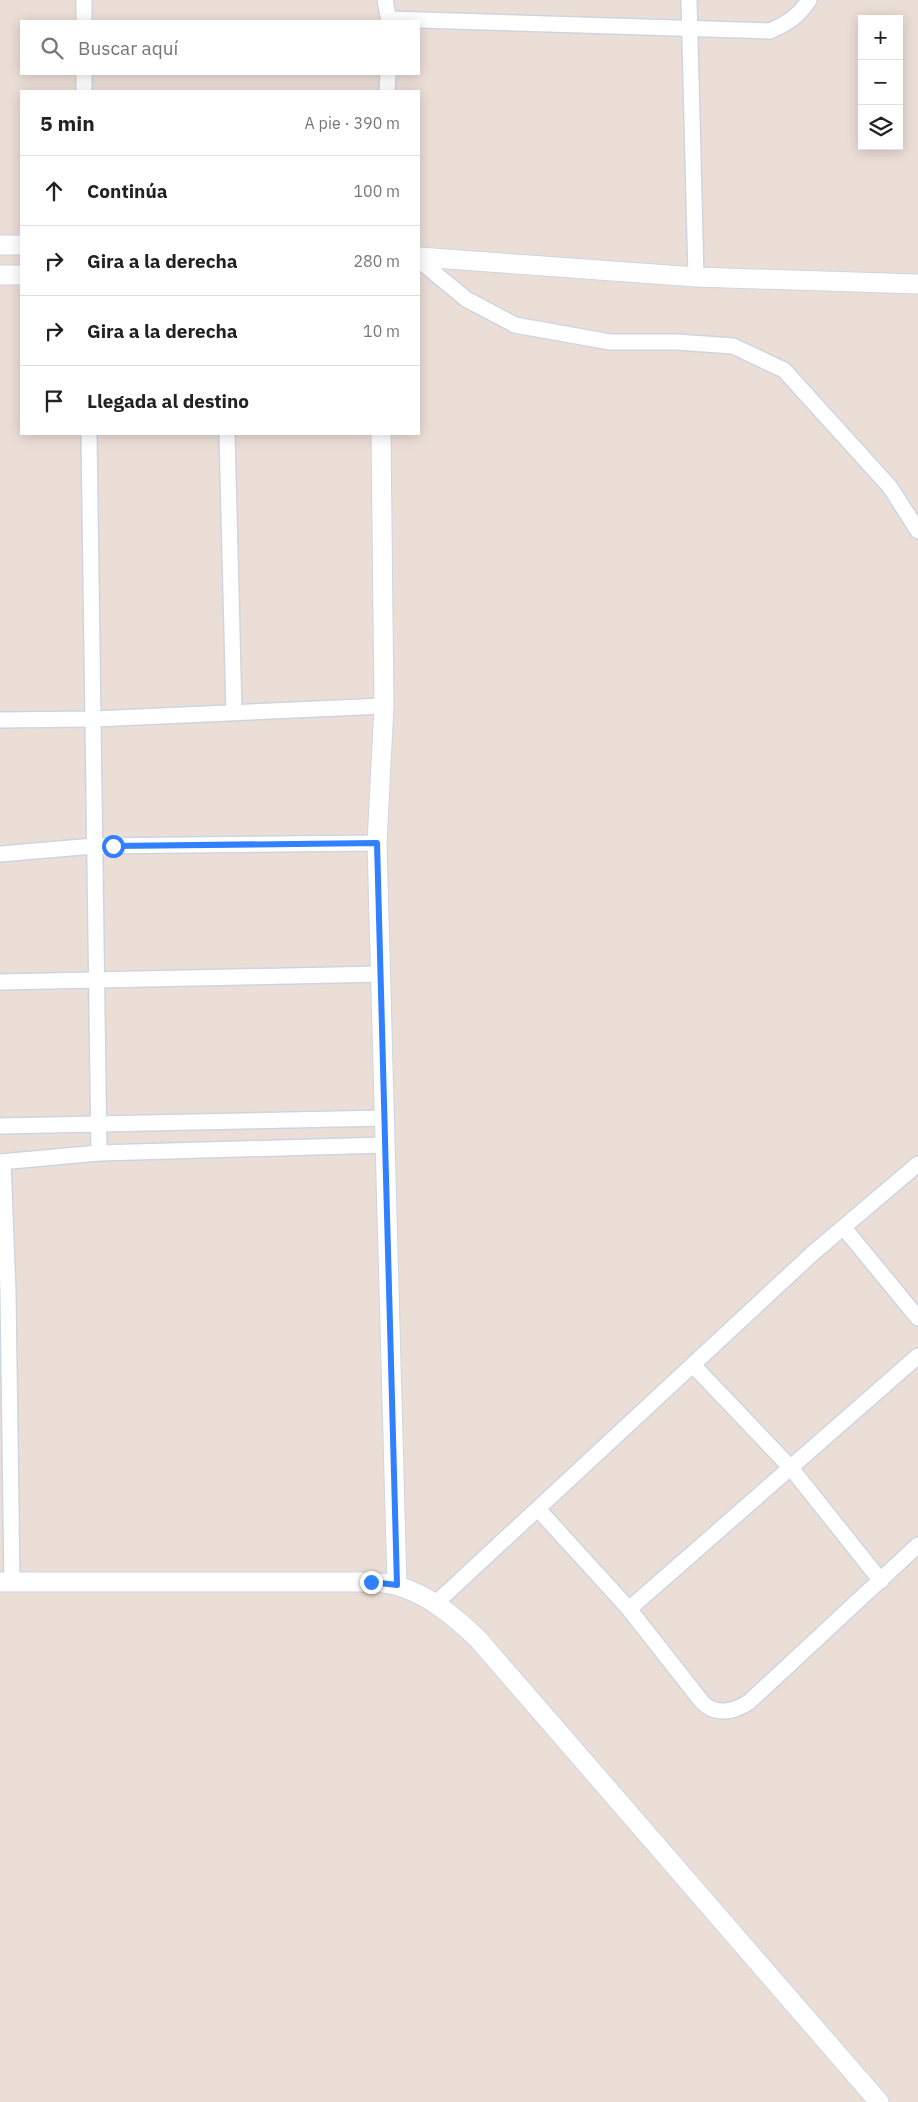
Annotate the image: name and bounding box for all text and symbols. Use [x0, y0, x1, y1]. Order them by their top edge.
map controls [858, 15, 903, 150]
button: + [858, 15, 903, 60]
search box [20, 20, 420, 75]
icon: search [38, 34, 66, 62]
text: Buscar aquí [78, 36, 178, 60]
button: − [858, 60, 903, 105]
button: layers [858, 105, 903, 150]
text: 5 min [40, 109, 95, 137]
text: A pie · 390 m [305, 113, 400, 133]
icon: ahead [40, 177, 68, 205]
text: Continúa [87, 179, 168, 203]
text: 100 m [353, 181, 400, 201]
icon: right [40, 247, 68, 275]
text: Gira a la derecha [87, 249, 238, 273]
text: 280 m [353, 251, 400, 271]
icon: right [40, 317, 68, 345]
text: Gira a la derecha [87, 319, 238, 343]
text: 10 m [363, 321, 400, 341]
icon: arrive [40, 387, 68, 415]
text: Llegada al destino [87, 389, 249, 413]
route start [102, 835, 125, 858]
route end [360, 1571, 383, 1594]

